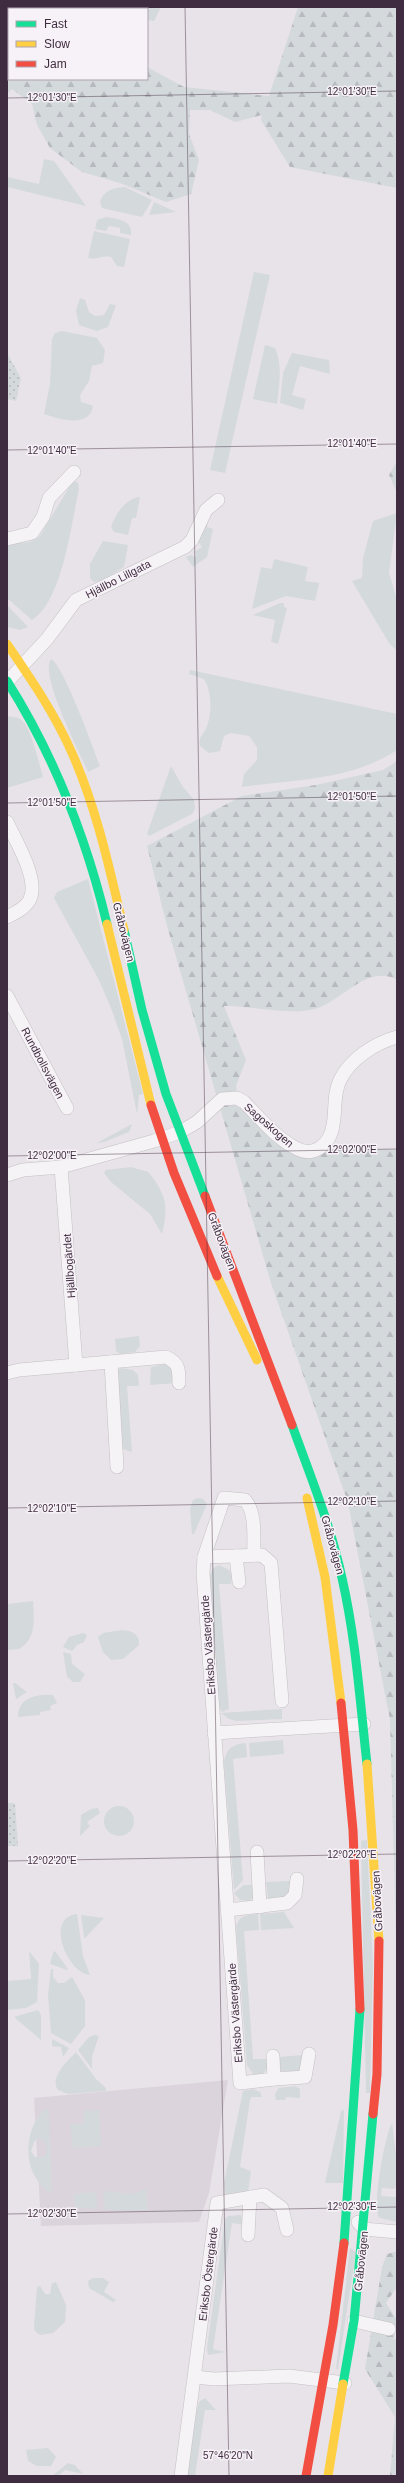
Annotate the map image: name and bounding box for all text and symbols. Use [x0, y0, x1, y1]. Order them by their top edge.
legend [8, 8, 148, 80]
text: Fast [44, 17, 68, 31]
text: Slow [44, 37, 70, 51]
text: Jam [44, 57, 67, 71]
text: 12°01'30"E [327, 86, 377, 97]
text: 12°01'30"E [27, 92, 77, 103]
text: 12°01'40"E [327, 438, 377, 449]
text: 12°01'40"E [27, 445, 77, 456]
street label: Hjällbo Lillgata [83, 557, 153, 601]
text: 12°01'50"E [327, 791, 377, 802]
text: 12°01'50"E [27, 797, 77, 808]
street label: Gråbovägen [111, 901, 137, 963]
street label: Rundbollsvägen [19, 1025, 67, 1101]
street label: Sagoskogen [242, 1100, 296, 1150]
text: 12°02'00"E [327, 1144, 377, 1155]
text: 12°02'00"E [27, 1150, 77, 1161]
street label: Gråbovägen [206, 1211, 238, 1271]
street label: Hjällbogärdet [61, 1233, 77, 1299]
text: 12°02'10"E [327, 1496, 377, 1507]
text: 12°02'10"E [27, 1503, 77, 1514]
street label: Gråbovägen [319, 1514, 347, 1576]
street label: Eriksbo Västergärde [199, 1595, 217, 1695]
text: 12°02'20"E [327, 1849, 377, 1860]
text: 12°02'20"E [27, 1855, 77, 1866]
street label: Gråbovägen [369, 1870, 385, 1932]
street label: Eriksbo Västergärde [226, 1963, 244, 2063]
text: 12°02'30"E [327, 2201, 377, 2212]
text: 12°02'30"E [27, 2208, 77, 2219]
street label: Eriksbo Östergärde [196, 2226, 220, 2322]
street label: Gråbovägen [352, 2230, 370, 2292]
text: 57°46'20"N [203, 2450, 253, 2461]

